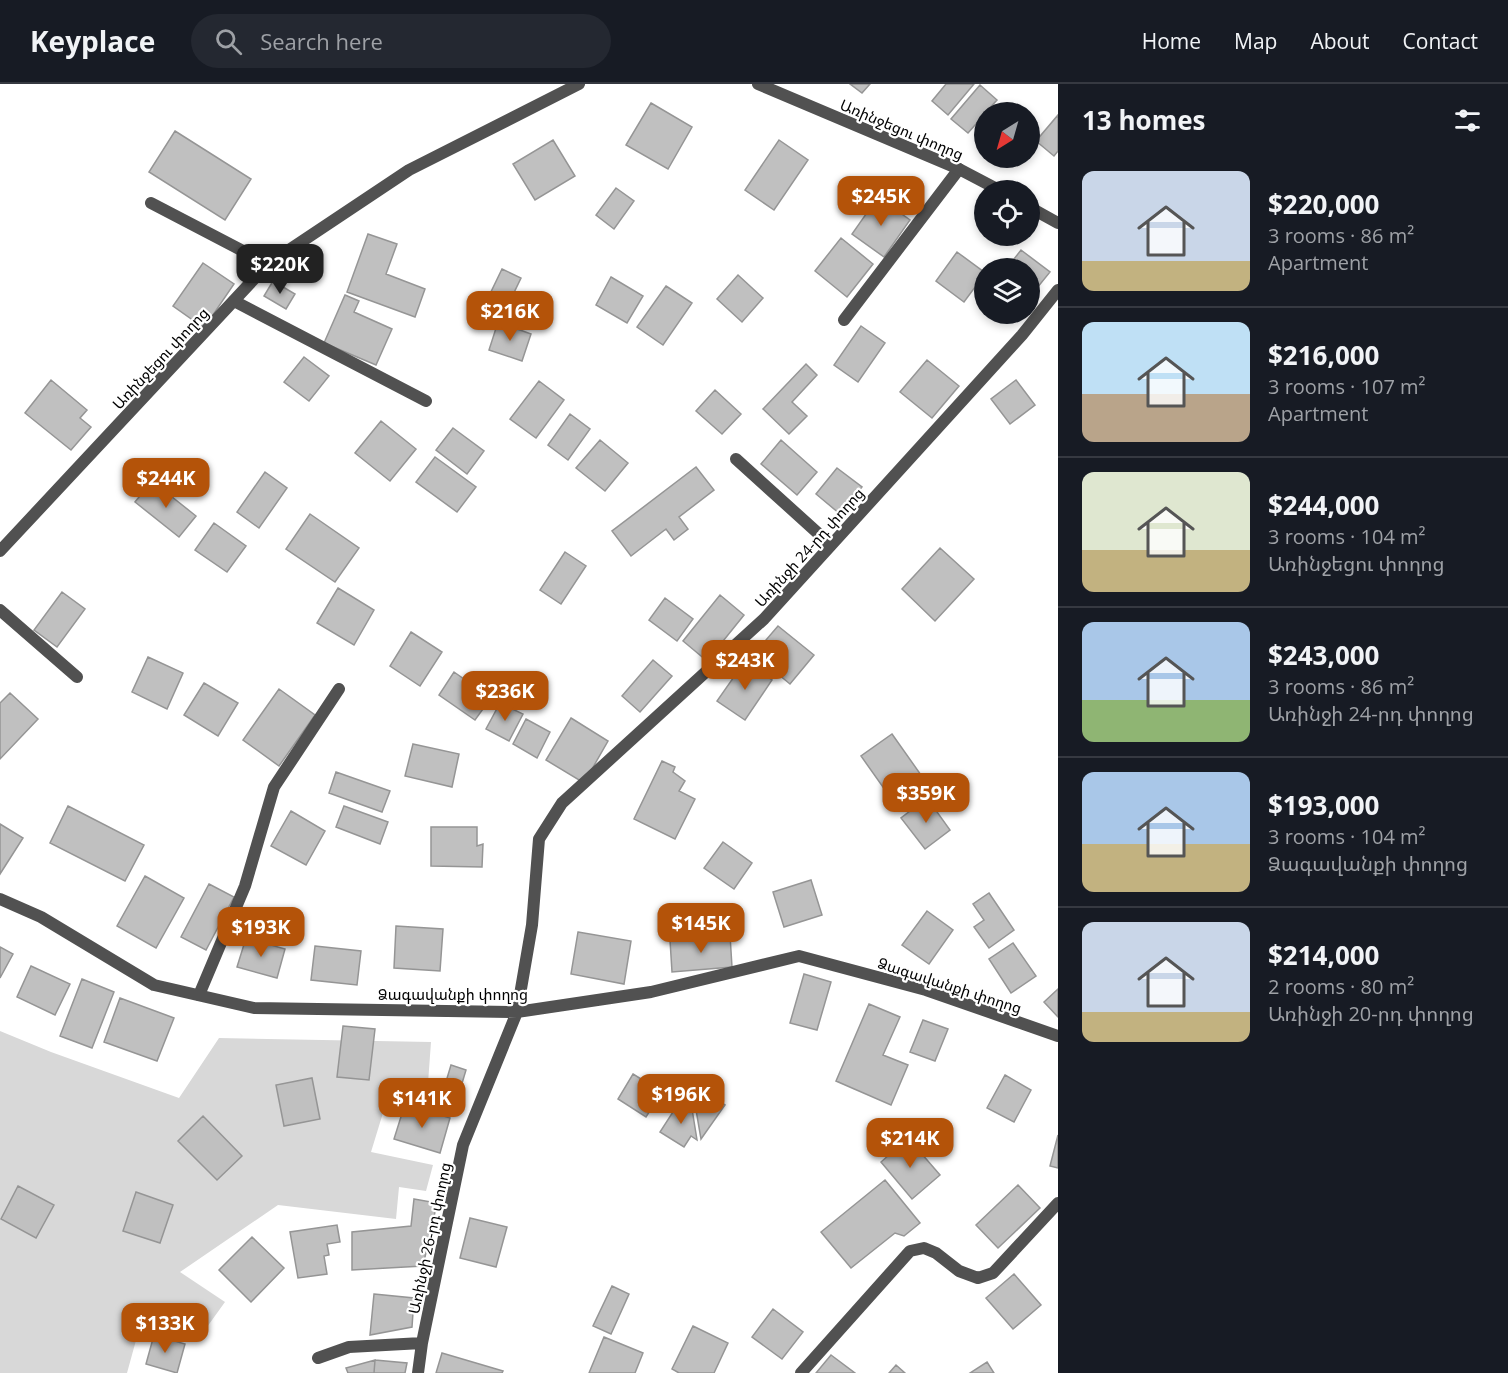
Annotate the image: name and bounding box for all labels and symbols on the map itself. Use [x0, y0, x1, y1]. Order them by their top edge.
street label: Առինջեցու փողոց [837, 94, 967, 164]
north arrow [974, 102, 1040, 168]
pin: $245K [839, 176, 923, 227]
pin: $220K [238, 244, 322, 295]
pin: $216K [468, 291, 552, 342]
street label: Առինջեցու փողոց [108, 303, 212, 413]
pin: $244K [124, 458, 208, 509]
street label: Առինջի 24-րդ փողոց [750, 483, 868, 611]
pin: $243K [703, 640, 787, 691]
pin: $236K [463, 671, 547, 722]
pin: $359K [884, 773, 968, 824]
pin: $145K [659, 903, 743, 954]
pin: $193K [219, 907, 303, 958]
street label: Ձագավանքի փողոց [876, 952, 1024, 1018]
street label: Ձագավանքի փողոց [378, 984, 528, 1004]
pin: $196K [639, 1074, 723, 1125]
pin: $141K [380, 1078, 464, 1129]
pin: $214K [868, 1118, 952, 1169]
street label: Առինջի 26-րդ փողոց [403, 1160, 455, 1316]
pin: $133K [123, 1303, 207, 1354]

